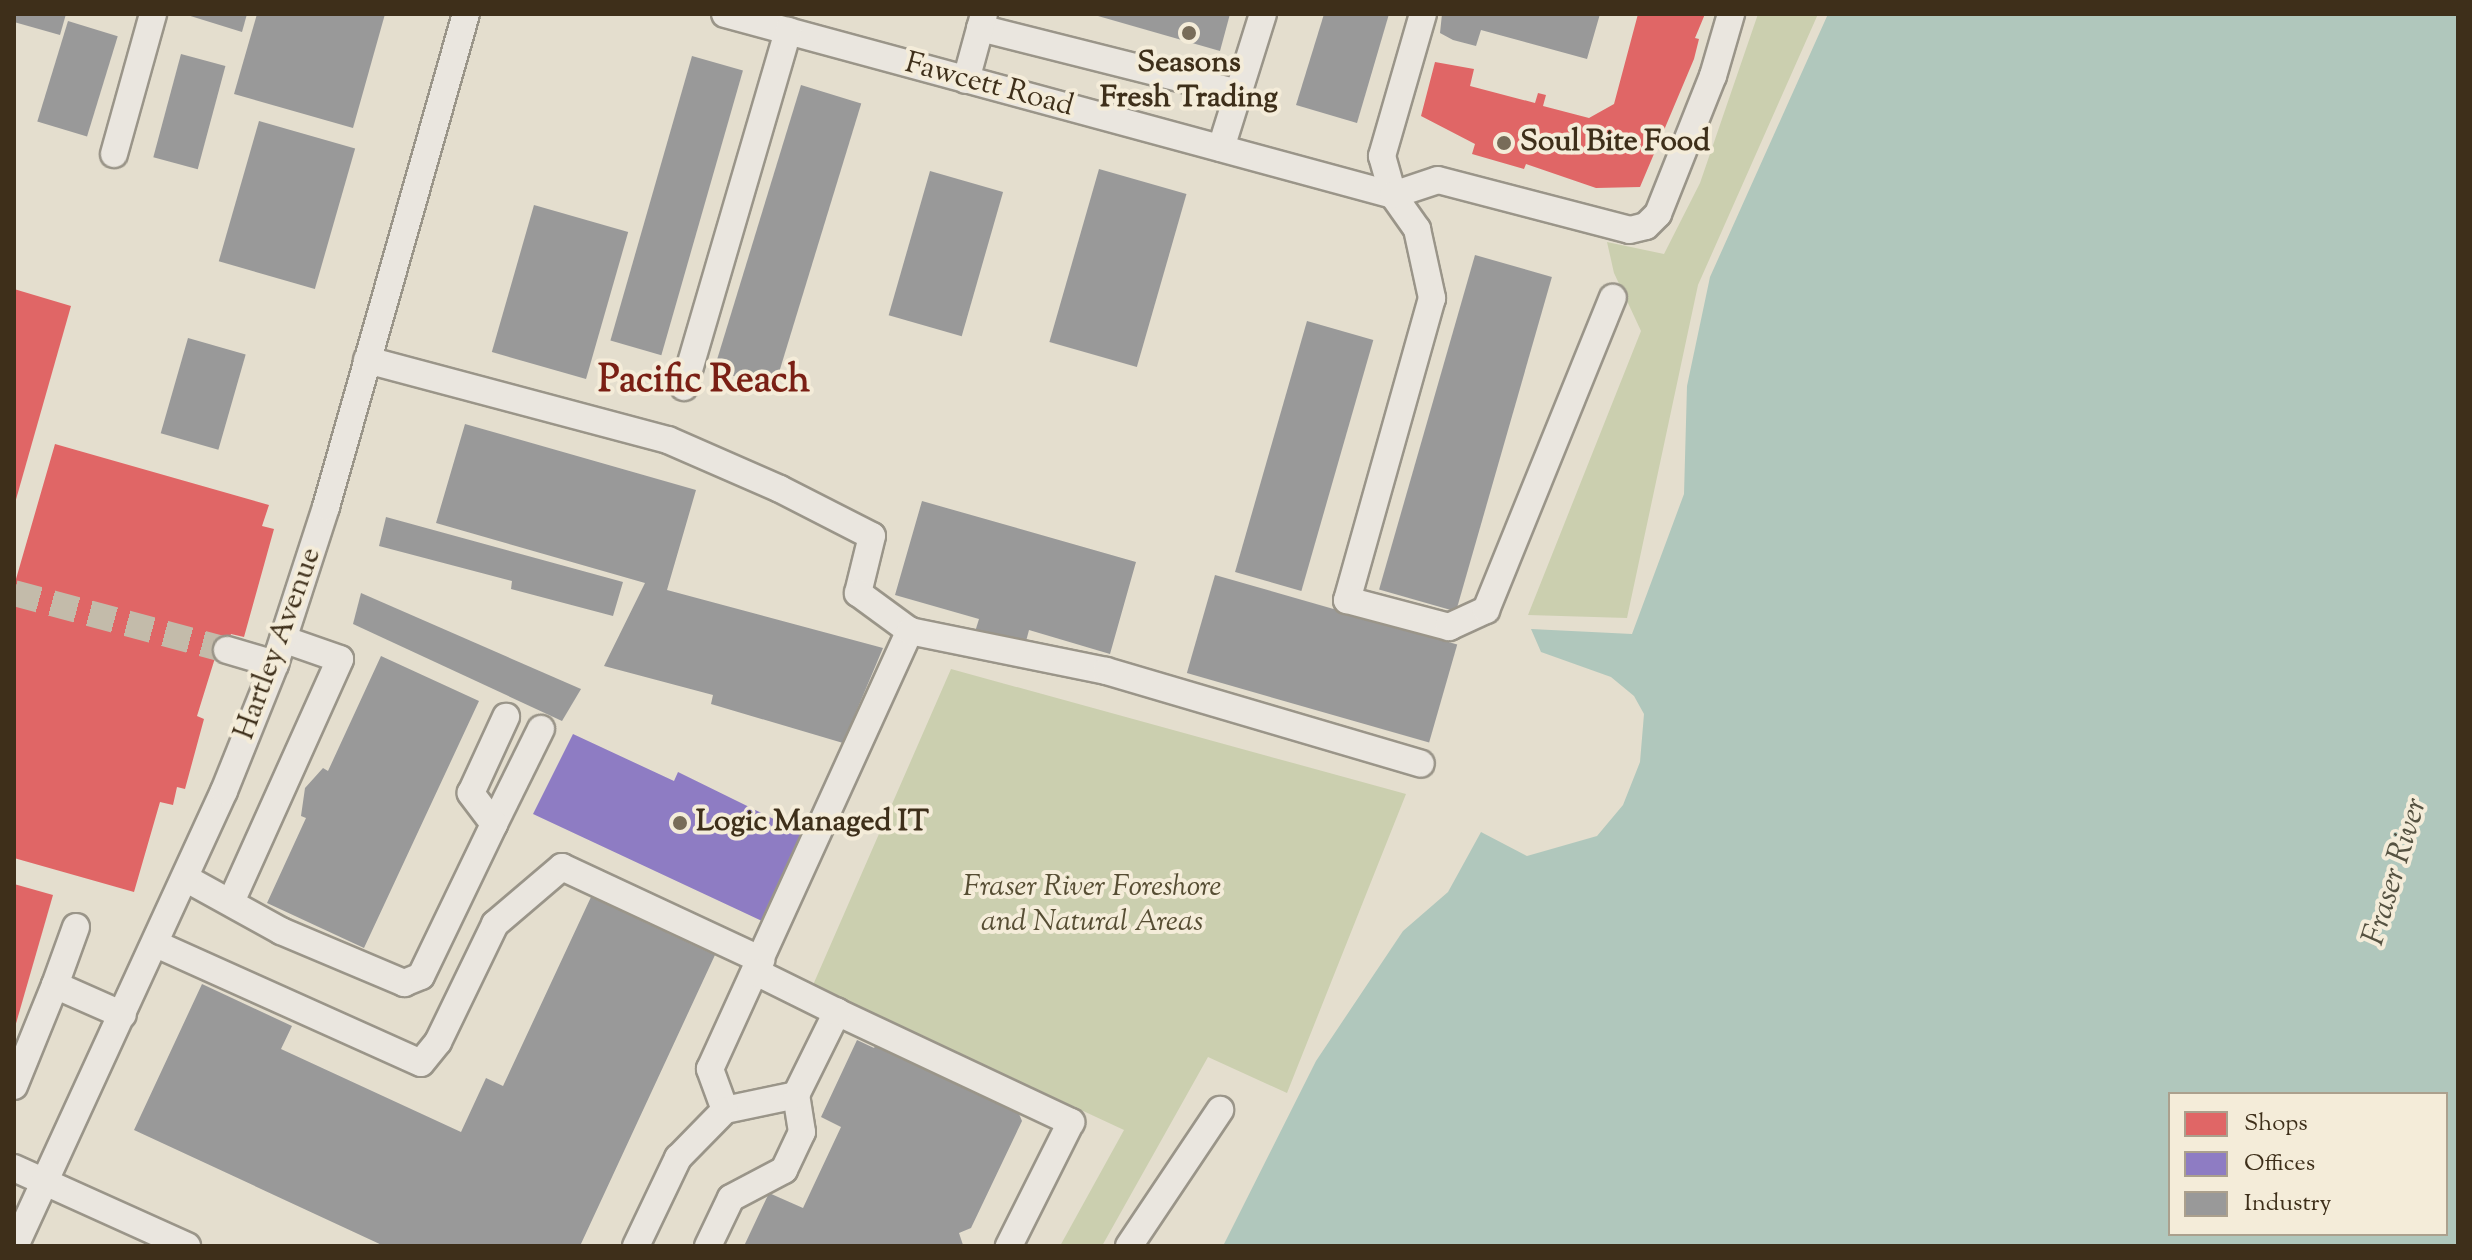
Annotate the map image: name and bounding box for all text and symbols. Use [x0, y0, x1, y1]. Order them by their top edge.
marker: Seasons Fresh Trading [1180, 24, 1198, 42]
street label: Fawcett Road [901, 46, 1077, 126]
place label: Seasons Fresh Trading [1100, 46, 1278, 116]
place label: Soul Bite Food [1520, 125, 1710, 161]
marker: Soul Bite Food [1495, 134, 1513, 152]
district label: Pacific Reach [598, 360, 810, 406]
street label: Hartley Avenue [228, 543, 330, 745]
water label: Fraser River [2355, 794, 2437, 950]
place label: Logic Managed IT [696, 805, 929, 841]
marker: Logic Managed IT [671, 814, 689, 832]
park label: Fraser River Foreshore and Natural Areas [963, 870, 1221, 940]
legend [2168, 1092, 2448, 1236]
text: Shops [2244, 1107, 2308, 1141]
text: Offices [2244, 1147, 2315, 1181]
text: Industry [2244, 1187, 2332, 1221]

